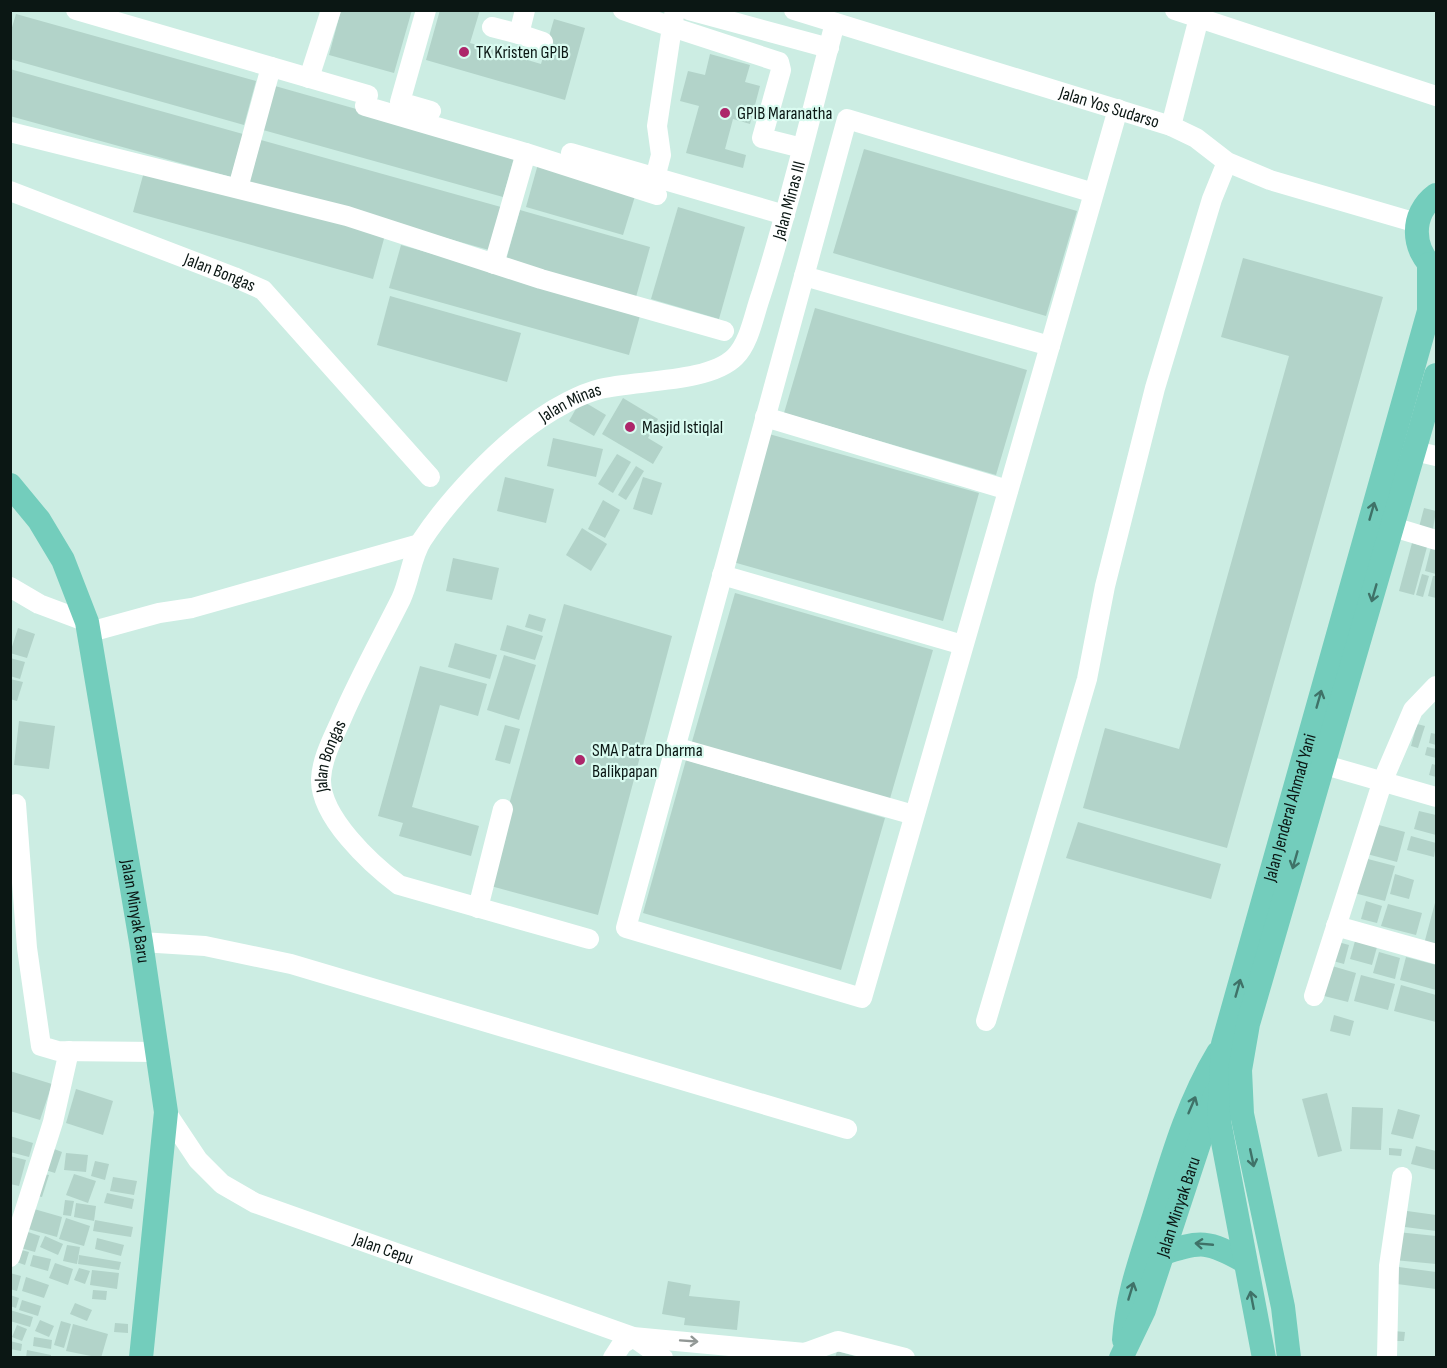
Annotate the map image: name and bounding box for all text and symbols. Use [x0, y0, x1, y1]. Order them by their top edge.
place label: TK Kristen GPIB [476, 42, 569, 63]
marker: TK Kristen GPIB [457, 45, 471, 59]
street label: Jalan Yos Sudarso [1056, 82, 1162, 133]
place label: GPIB Maranatha [737, 103, 832, 124]
marker: GPIB Maranatha [718, 106, 732, 120]
street label: Jalan Minas III [768, 159, 810, 243]
street label: Jalan Bongas [180, 248, 259, 296]
street label: Jalan Minas [534, 379, 604, 428]
place label: Masjid Istiqlal [642, 417, 723, 438]
marker: Masjid Istiqlal [623, 420, 637, 434]
one-way arrow [1367, 502, 1379, 521]
one-way arrow [1368, 583, 1379, 602]
one-way arrow [1314, 690, 1325, 709]
street label: Jalan Bongas [311, 717, 351, 795]
street label: Jalan Jenderal Ahmad Yani [1259, 731, 1321, 885]
place label: SMA Patra Dharma Balikpapan [592, 740, 703, 782]
marker: SMA Patra Dharma Balikpapan [573, 753, 587, 767]
one-way arrow [1289, 850, 1300, 869]
street label: Jalan Minyak Baru [116, 857, 154, 964]
one-way arrow [1232, 978, 1244, 997]
one-way arrow [1187, 1097, 1198, 1115]
one-way arrow [1246, 1149, 1258, 1168]
street label: Jalan Minyak Baru [1152, 1154, 1205, 1261]
street label: Jalan Cepu [349, 1228, 416, 1269]
one-way arrow [1195, 1238, 1215, 1249]
one-way arrow [1126, 1282, 1137, 1301]
one-way arrow [1246, 1291, 1257, 1310]
one-way arrow [678, 1336, 698, 1347]

